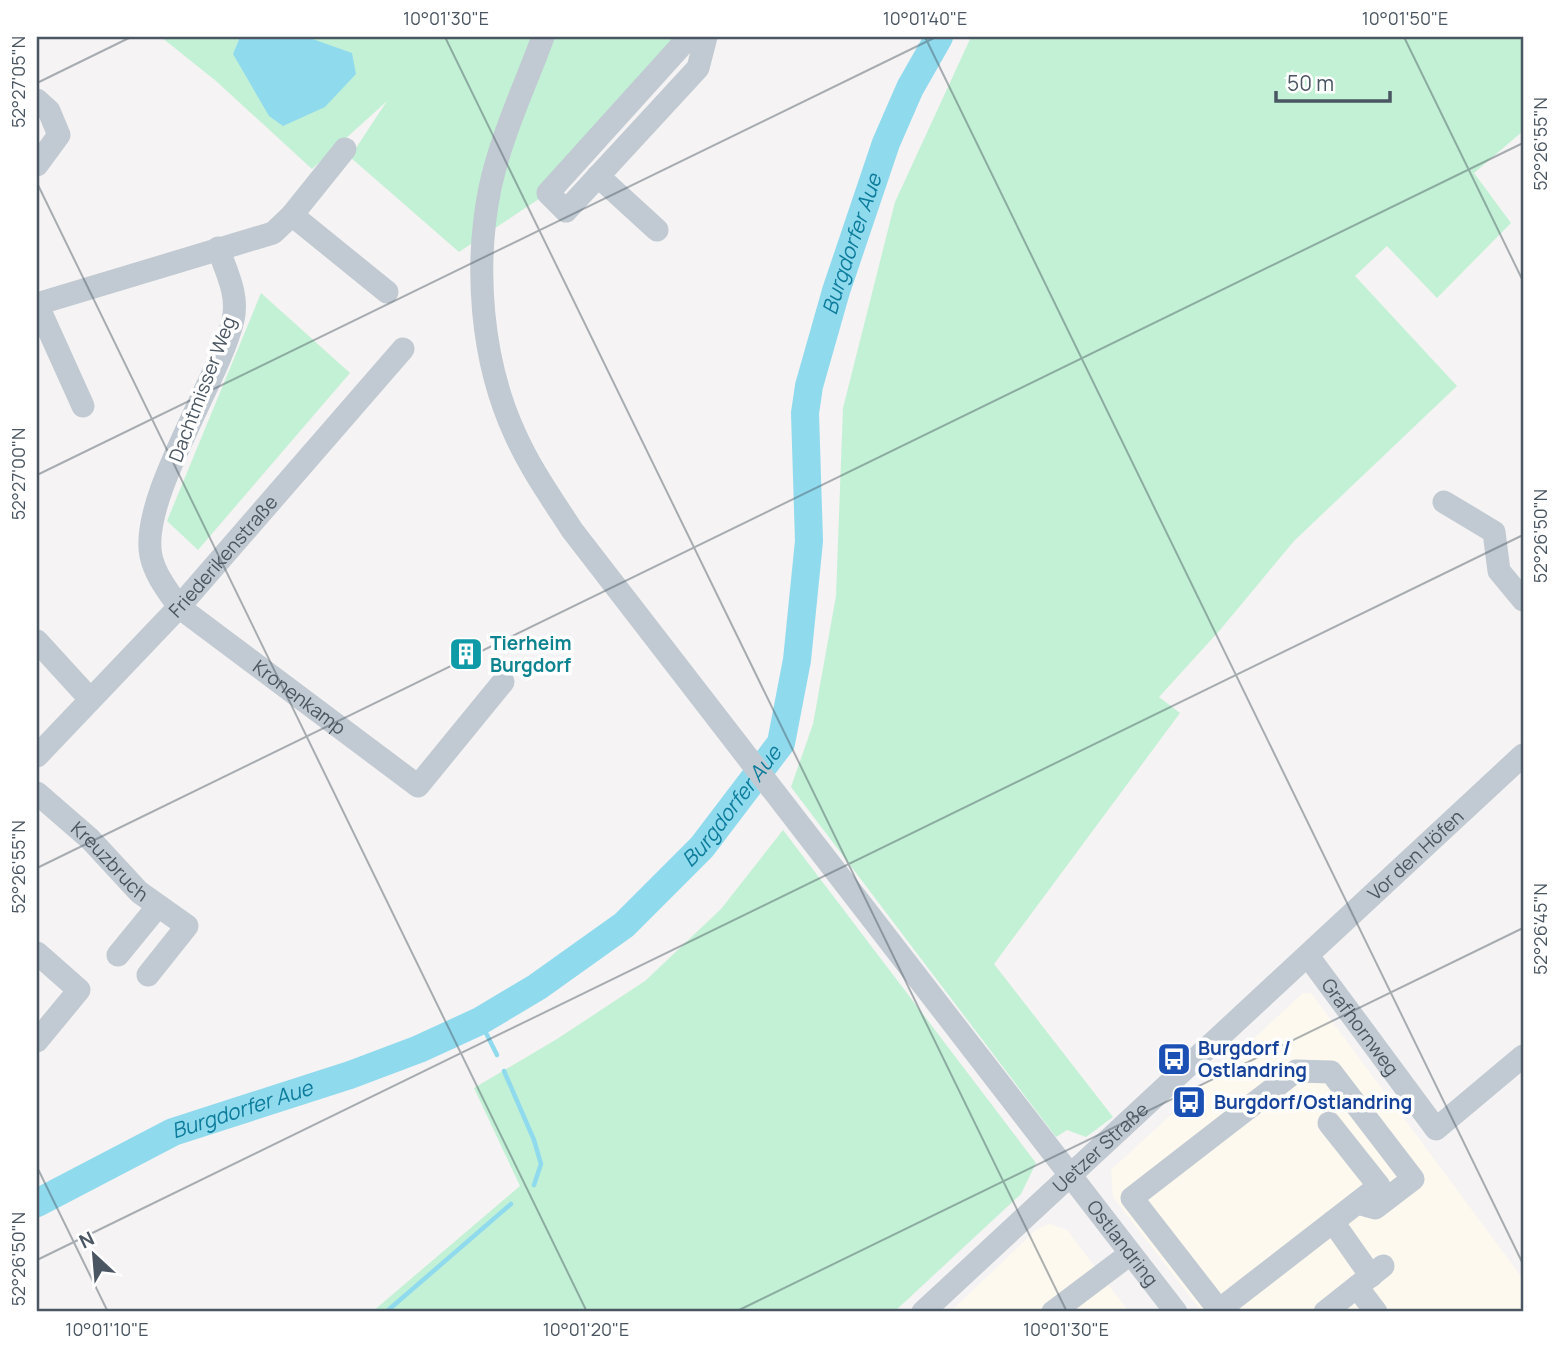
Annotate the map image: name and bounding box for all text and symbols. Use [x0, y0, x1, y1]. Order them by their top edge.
text: 10°01'30"E [403, 6, 489, 30]
text: 10°01'40"E [883, 6, 967, 30]
text: 10°01'50"E [1362, 6, 1448, 30]
text: 52°27'05"N [6, 36, 30, 128]
scale bar [1276, 60, 1390, 104]
text: 50 m [1287, 69, 1334, 97]
text: 52°26'55"N [1528, 97, 1552, 191]
water label: Burgdorfer Aue [815, 168, 888, 318]
street label: Dachtmisser Weg [162, 312, 242, 466]
text: 52°27'00"N [6, 428, 30, 520]
text: 52°26'50"N [1528, 489, 1552, 583]
street label: Friederikenstraße [163, 490, 283, 623]
place label: Tierheim Burgdorf [490, 630, 572, 678]
building icon: Tierheim Burgdorf [447, 635, 485, 673]
street label: Kronenkamp [248, 654, 351, 741]
water label: Burgdorfer Aue [675, 738, 788, 872]
street label: Vor den Höfen [1362, 804, 1469, 906]
street label: Kreuzbruch [66, 815, 153, 908]
text: 52°26'55"N [6, 820, 30, 914]
text: 52°26'45"N [1528, 883, 1552, 975]
street label: Grafhornweg [1316, 973, 1405, 1081]
place label: Burgdorf / Ostlandring [1198, 1035, 1307, 1083]
bus stop icon: Burgdorf / Ostlandring [1155, 1040, 1193, 1078]
water label: Burgdorfer Aue [168, 1072, 317, 1145]
bus stop icon: Burgdorf/Ostlandring [1170, 1083, 1208, 1121]
place label: Burgdorf/Ostlandring [1214, 1089, 1412, 1115]
street label: Uetzer Straße [1047, 1096, 1154, 1198]
street label: Ostlandring [1081, 1194, 1164, 1292]
text: 52°26'50"N [6, 1212, 30, 1306]
north arrow [60, 1220, 130, 1290]
text: N [75, 1225, 98, 1254]
text: 10°01'10"E [65, 1317, 149, 1341]
text: 10°01'20"E [543, 1317, 629, 1341]
text: 10°01'30"E [1023, 1317, 1109, 1341]

